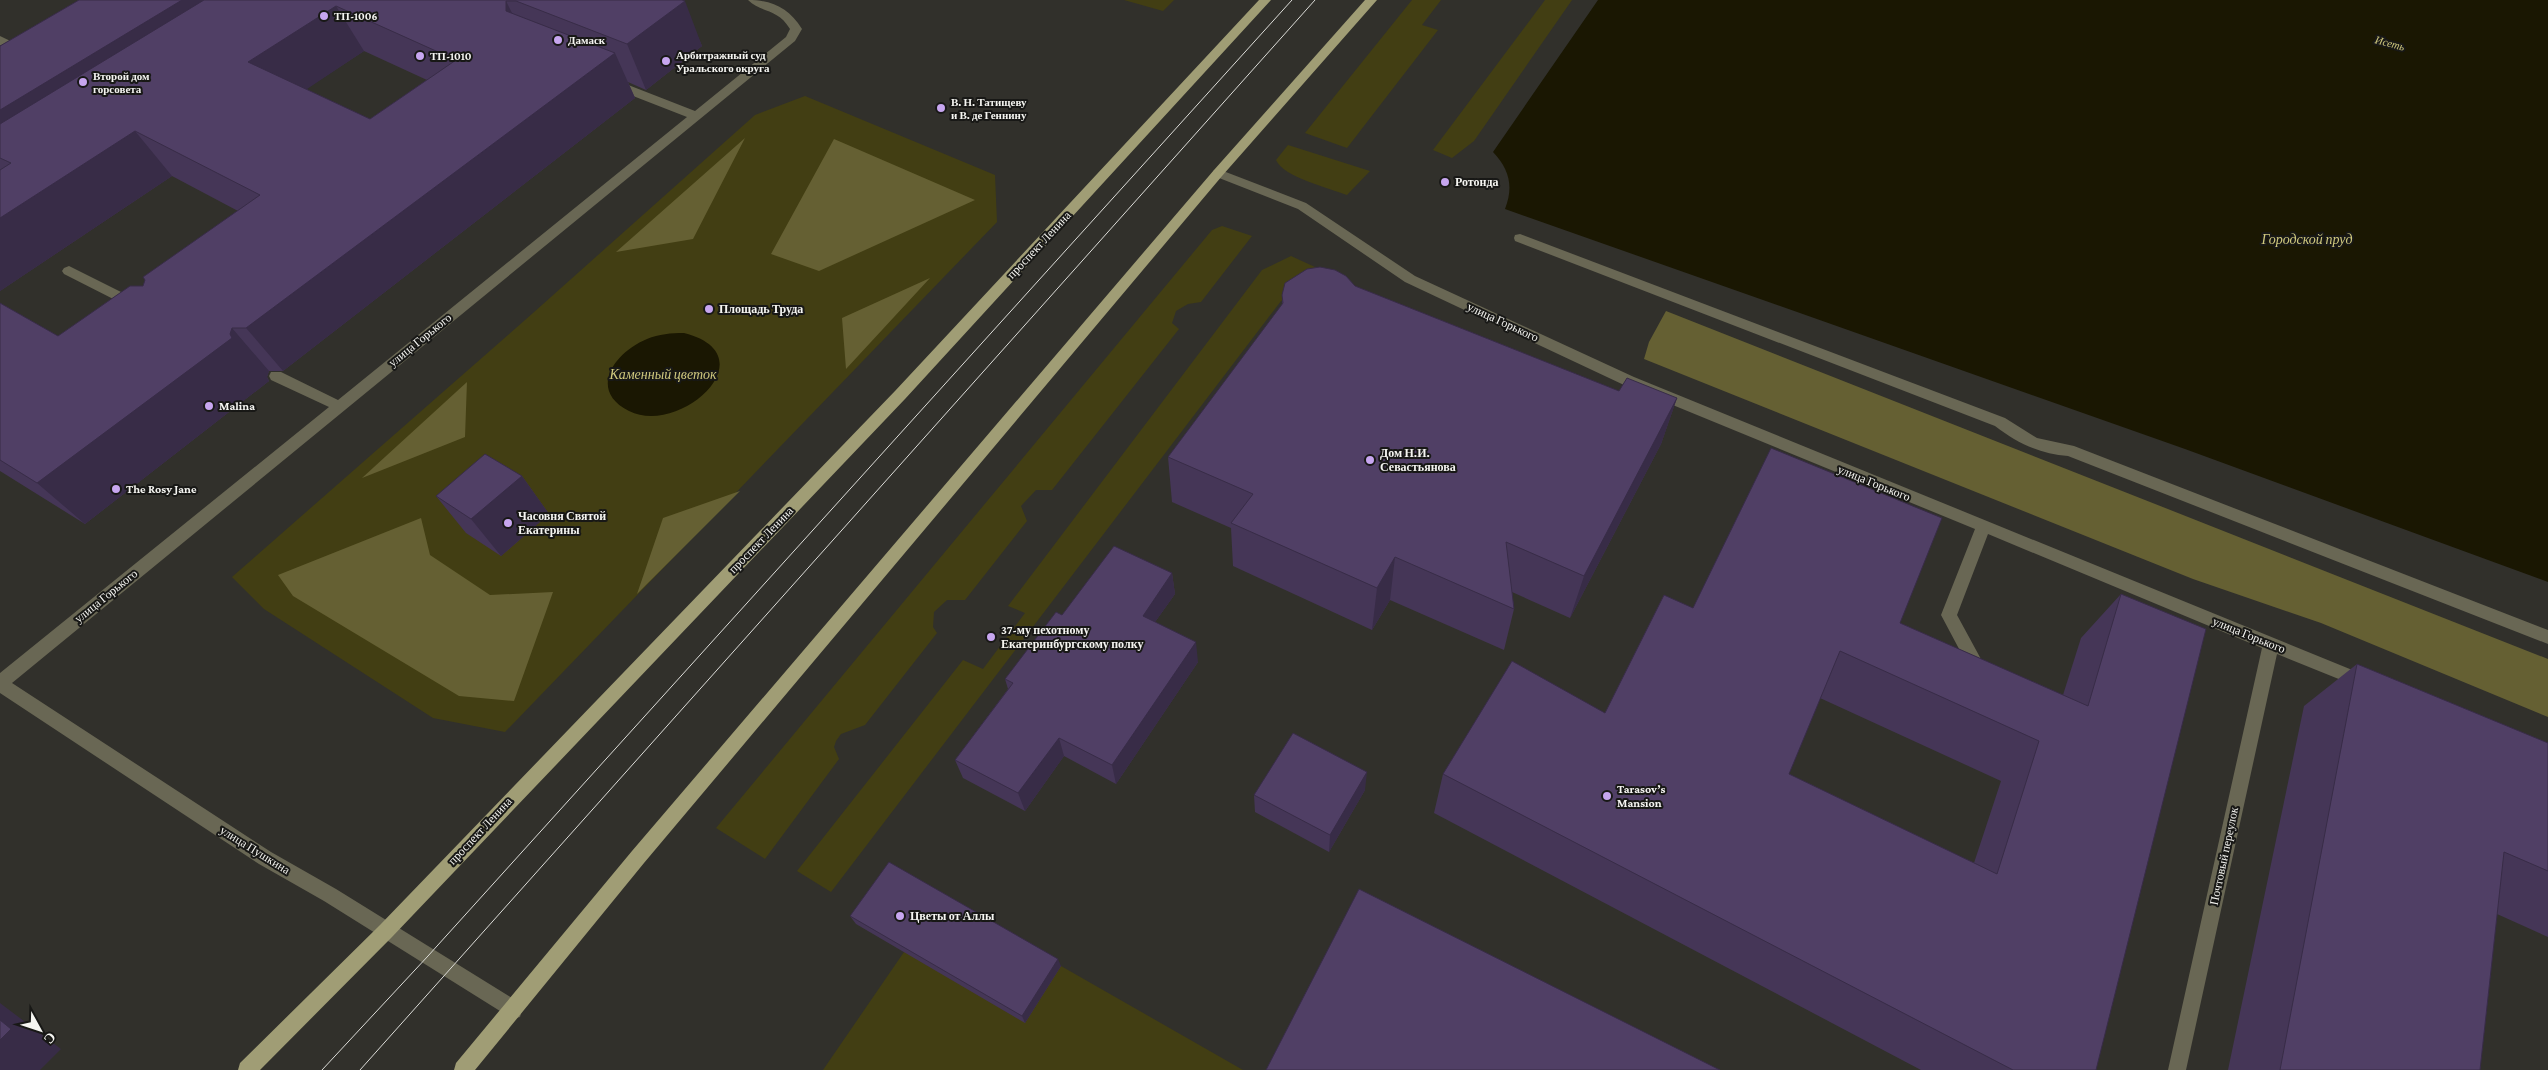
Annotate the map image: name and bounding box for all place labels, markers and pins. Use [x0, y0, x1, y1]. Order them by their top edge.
marker: ТП-1006 [318, 10, 330, 22]
place label: ТП-1006 [334, 10, 377, 22]
marker: Дамаск [552, 34, 564, 46]
place label: Дамаск [568, 34, 606, 46]
place label: Арбитражный суд Уральского округа [676, 49, 770, 74]
marker: ТП-1010 [414, 50, 426, 62]
place label: ТП-1010 [430, 50, 472, 62]
marker: Арбитражный суд Уральского округа [660, 55, 672, 67]
place label: Второй дом горсовета [93, 70, 150, 95]
marker: Второй дом горсовета [77, 76, 89, 88]
place label: В. Н. Татищеву и В. де Геннину [951, 96, 1027, 121]
marker: В. Н. Татищеву и В. де Геннину [935, 102, 947, 114]
place label: Ротонда [1455, 175, 1499, 189]
marker: Ротонда [1439, 176, 1451, 188]
place label: Площадь Труда [719, 302, 803, 316]
marker: Площадь Труда [703, 303, 715, 315]
place label: Malina [219, 399, 255, 413]
marker: Malina [203, 400, 215, 412]
place label: Дом Н.И. Севастьянова [1380, 446, 1456, 474]
marker: Дом Н.И. Севастьянова [1364, 454, 1376, 466]
place label: The Rosy Jane [126, 482, 197, 496]
marker: The Rosy Jane [110, 483, 122, 495]
place label: Часовня Святой Екатерины [518, 509, 606, 537]
marker: Часовня Святой Екатерины [502, 517, 514, 529]
place label: 37-му пехотному Екатеринбургскому полку [1001, 623, 1143, 651]
marker: 37-му пехотному Екатеринбургскому полку [985, 631, 997, 643]
place label: Tarasov’s Mansion [1617, 782, 1666, 810]
marker: Tarasov’s Mansion [1601, 790, 1613, 802]
place label: Цветы от Аллы [910, 909, 995, 923]
marker: Цветы от Аллы [894, 910, 906, 922]

